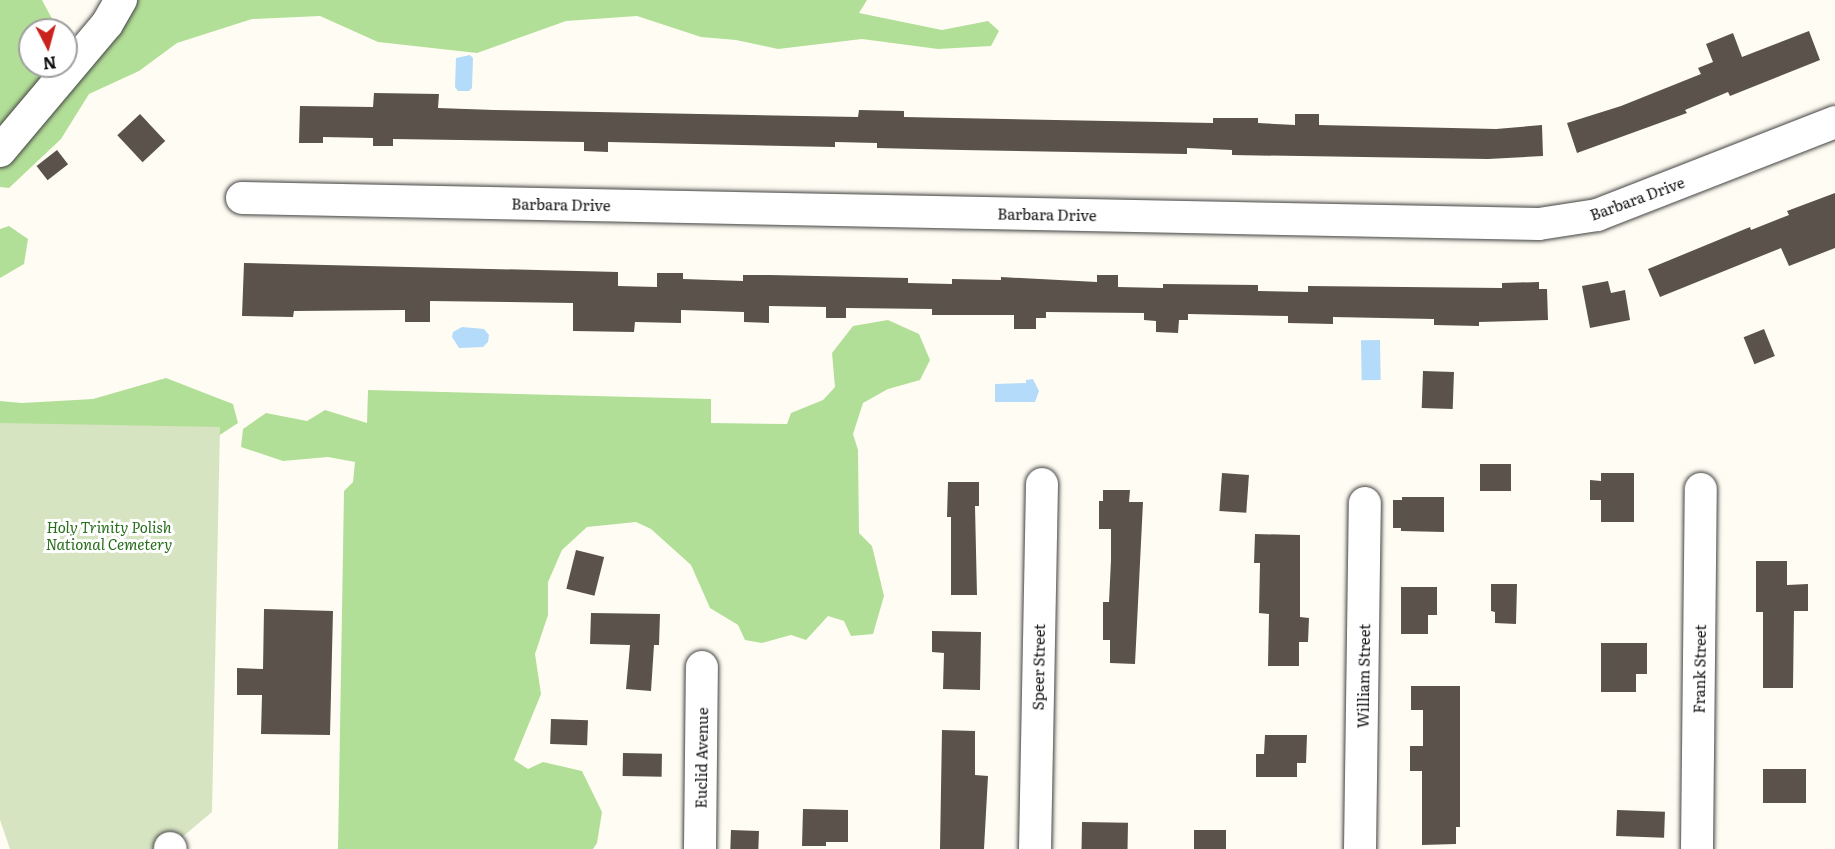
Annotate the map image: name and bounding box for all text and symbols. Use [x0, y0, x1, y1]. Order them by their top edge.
north arrow [18, 18, 78, 78]
text: N [42, 51, 58, 77]
street label: Barbara Drive [1587, 173, 1687, 223]
street label: Barbara Drive [511, 194, 611, 214]
street label: Barbara Drive [997, 204, 1097, 224]
park label: Holy Trinity Polish National Cemetery [46, 517, 172, 552]
street label: Speer Street [1028, 624, 1048, 710]
street label: William Street [1353, 624, 1373, 728]
street label: Frank Street [1689, 624, 1709, 714]
street label: Euclid Avenue [691, 707, 711, 809]

